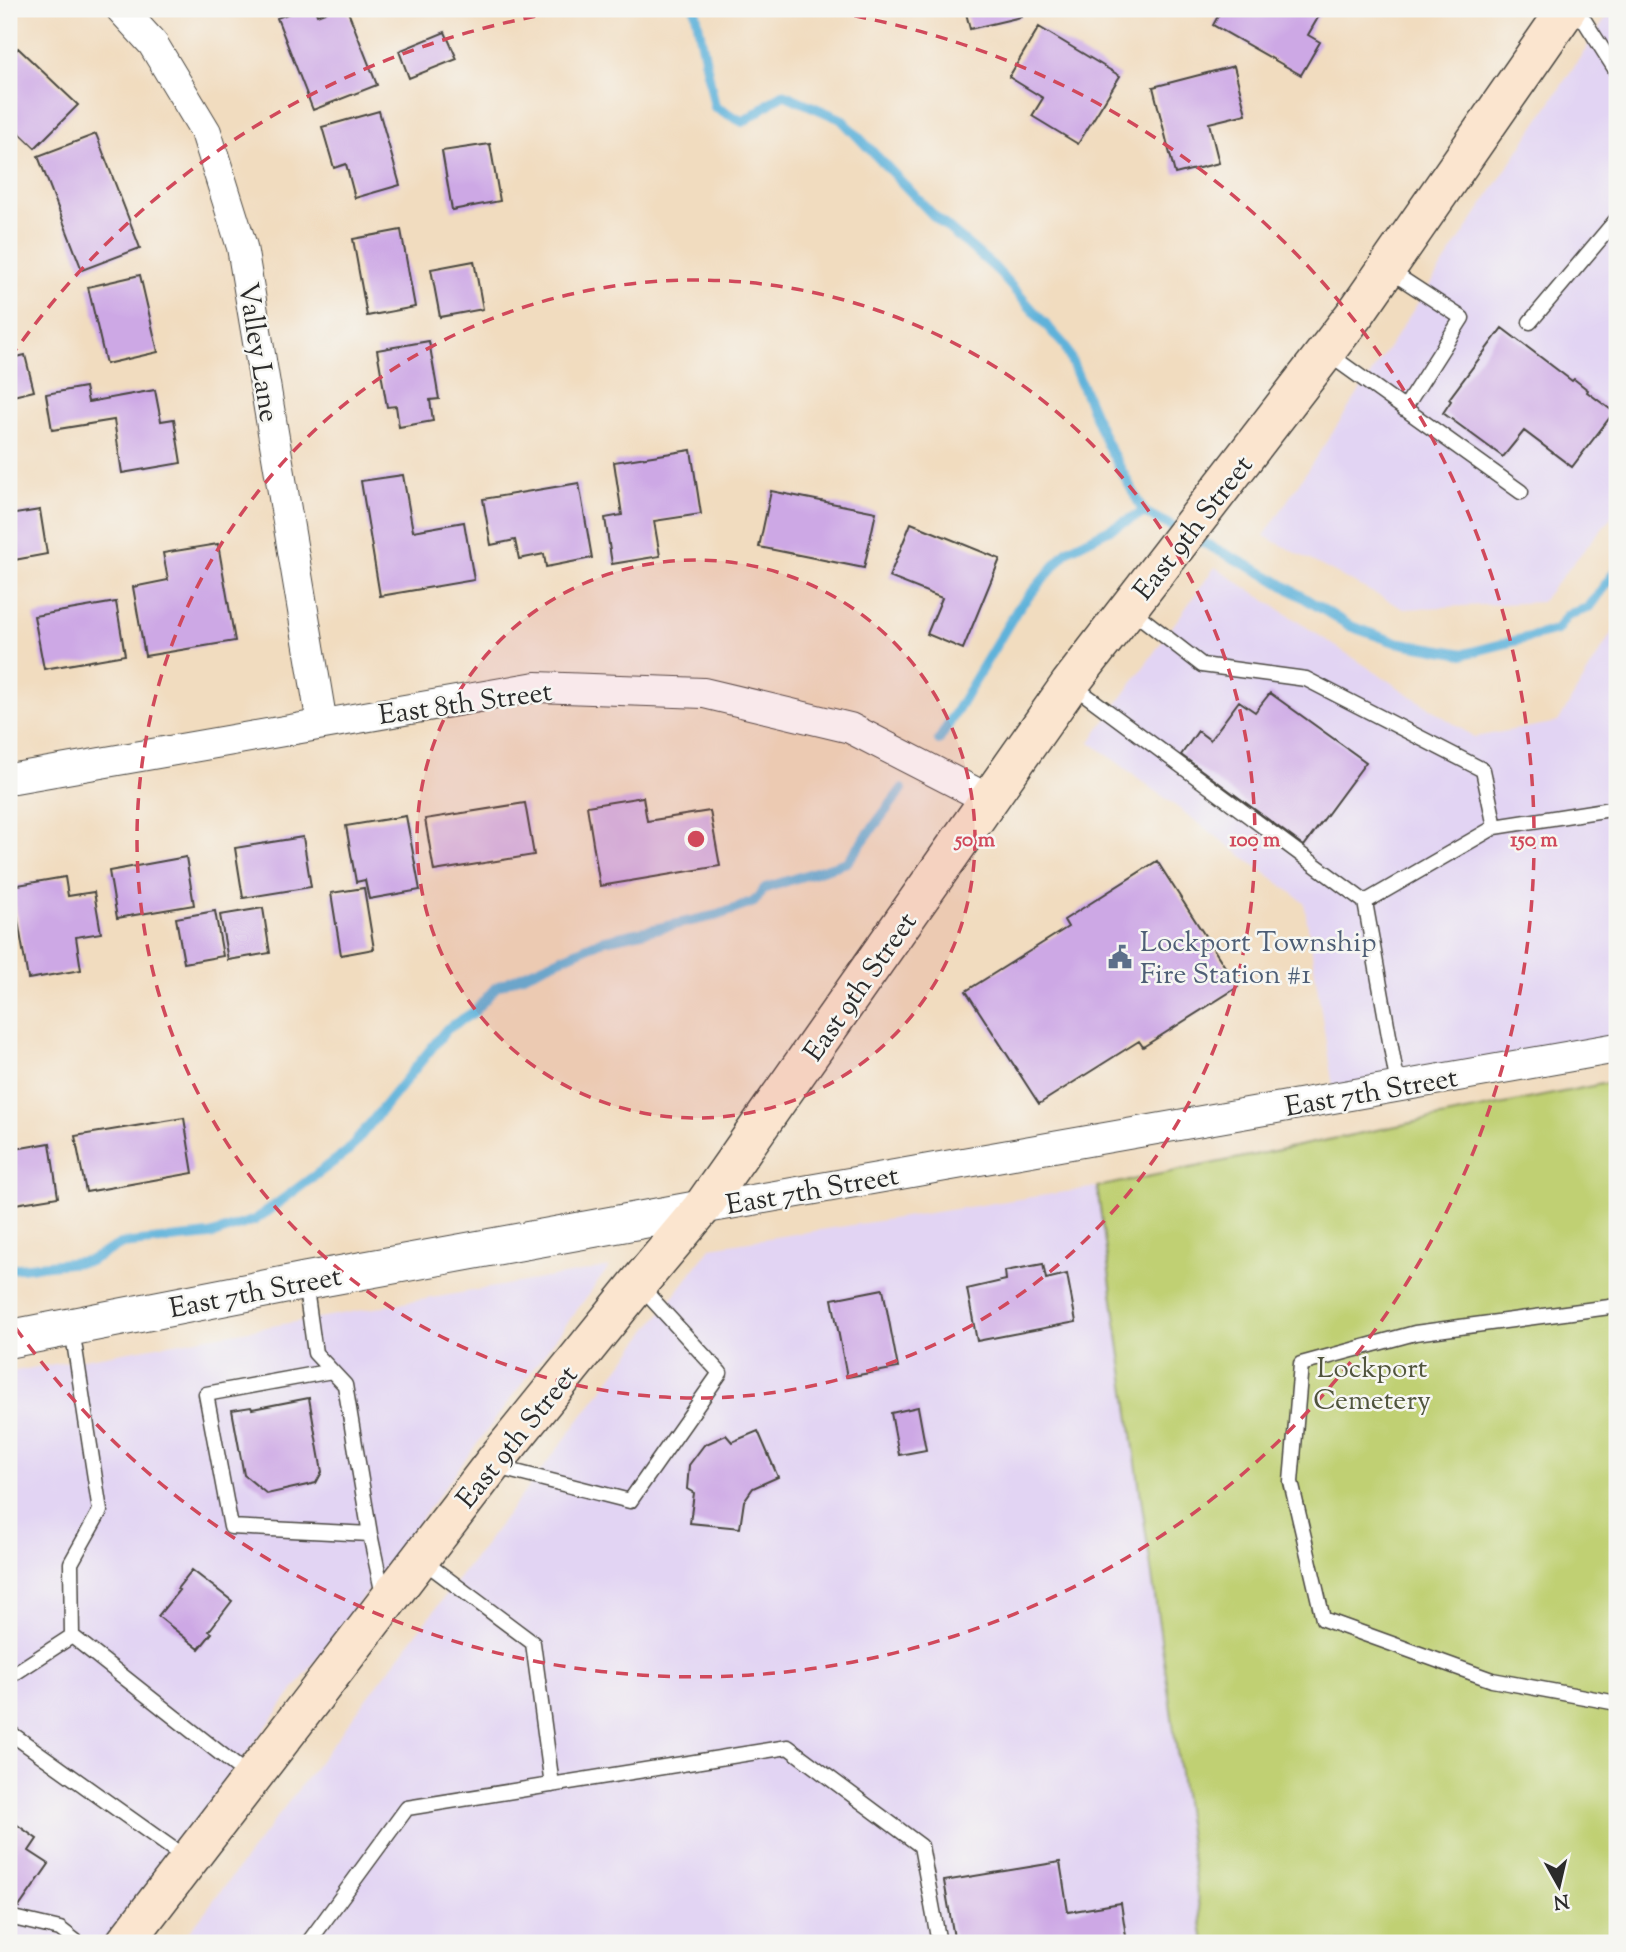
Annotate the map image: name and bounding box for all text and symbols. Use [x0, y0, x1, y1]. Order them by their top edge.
street label: Valley Lane [226, 280, 288, 425]
street label: East 9th Street [1125, 448, 1264, 610]
street label: East 8th Street [376, 673, 555, 737]
text: 50 m [953, 826, 996, 856]
text: 100 m [1230, 826, 1281, 856]
text: 150 m [1510, 826, 1558, 856]
centre of rings [684, 827, 708, 851]
street label: East 9th Street [795, 905, 928, 1071]
place label: Lockport Township Fire Station #1 [1140, 924, 1377, 996]
public building icon: Lockport Township Fire Station #1 [1106, 943, 1134, 971]
street label: East 7th Street [1282, 1059, 1461, 1129]
street label: East 7th Street [723, 1157, 902, 1227]
street label: East 7th Street [166, 1258, 346, 1330]
park label: Lockport Cemetery [1313, 1350, 1431, 1422]
street label: East 9th Street [448, 1357, 589, 1518]
north arrow [1524, 1850, 1594, 1920]
text: N [1552, 1886, 1570, 1915]

